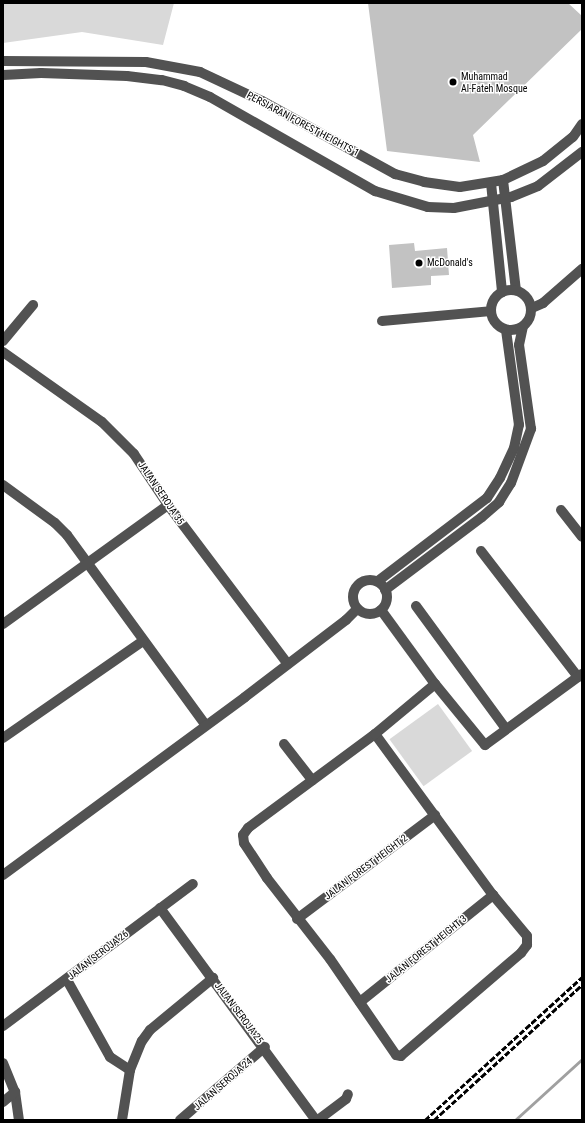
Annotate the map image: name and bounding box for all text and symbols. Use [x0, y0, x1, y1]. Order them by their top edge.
place label: Muhammad Al-Fateh Mosque [461, 70, 527, 94]
marker: Muhammad Al-Fateh Mosque [448, 77, 458, 87]
street label: PERSIARAN FOREST HEIGHTS 1 [245, 89, 361, 159]
place label: McDonald's [427, 257, 473, 269]
marker: McDonald's [414, 258, 424, 268]
street label: JALAN SEROJA 35 [135, 459, 187, 527]
street label: JALAN FOREST HEIGHT 2 [322, 832, 410, 902]
street label: JALAN FOREST HEIGHT 3 [383, 912, 469, 986]
street label: JALAN SEROJA 26 [65, 928, 131, 982]
street label: JALAN SEROJA 25 [212, 980, 266, 1046]
street label: JALAN SEROJA 24 [191, 1055, 255, 1113]

